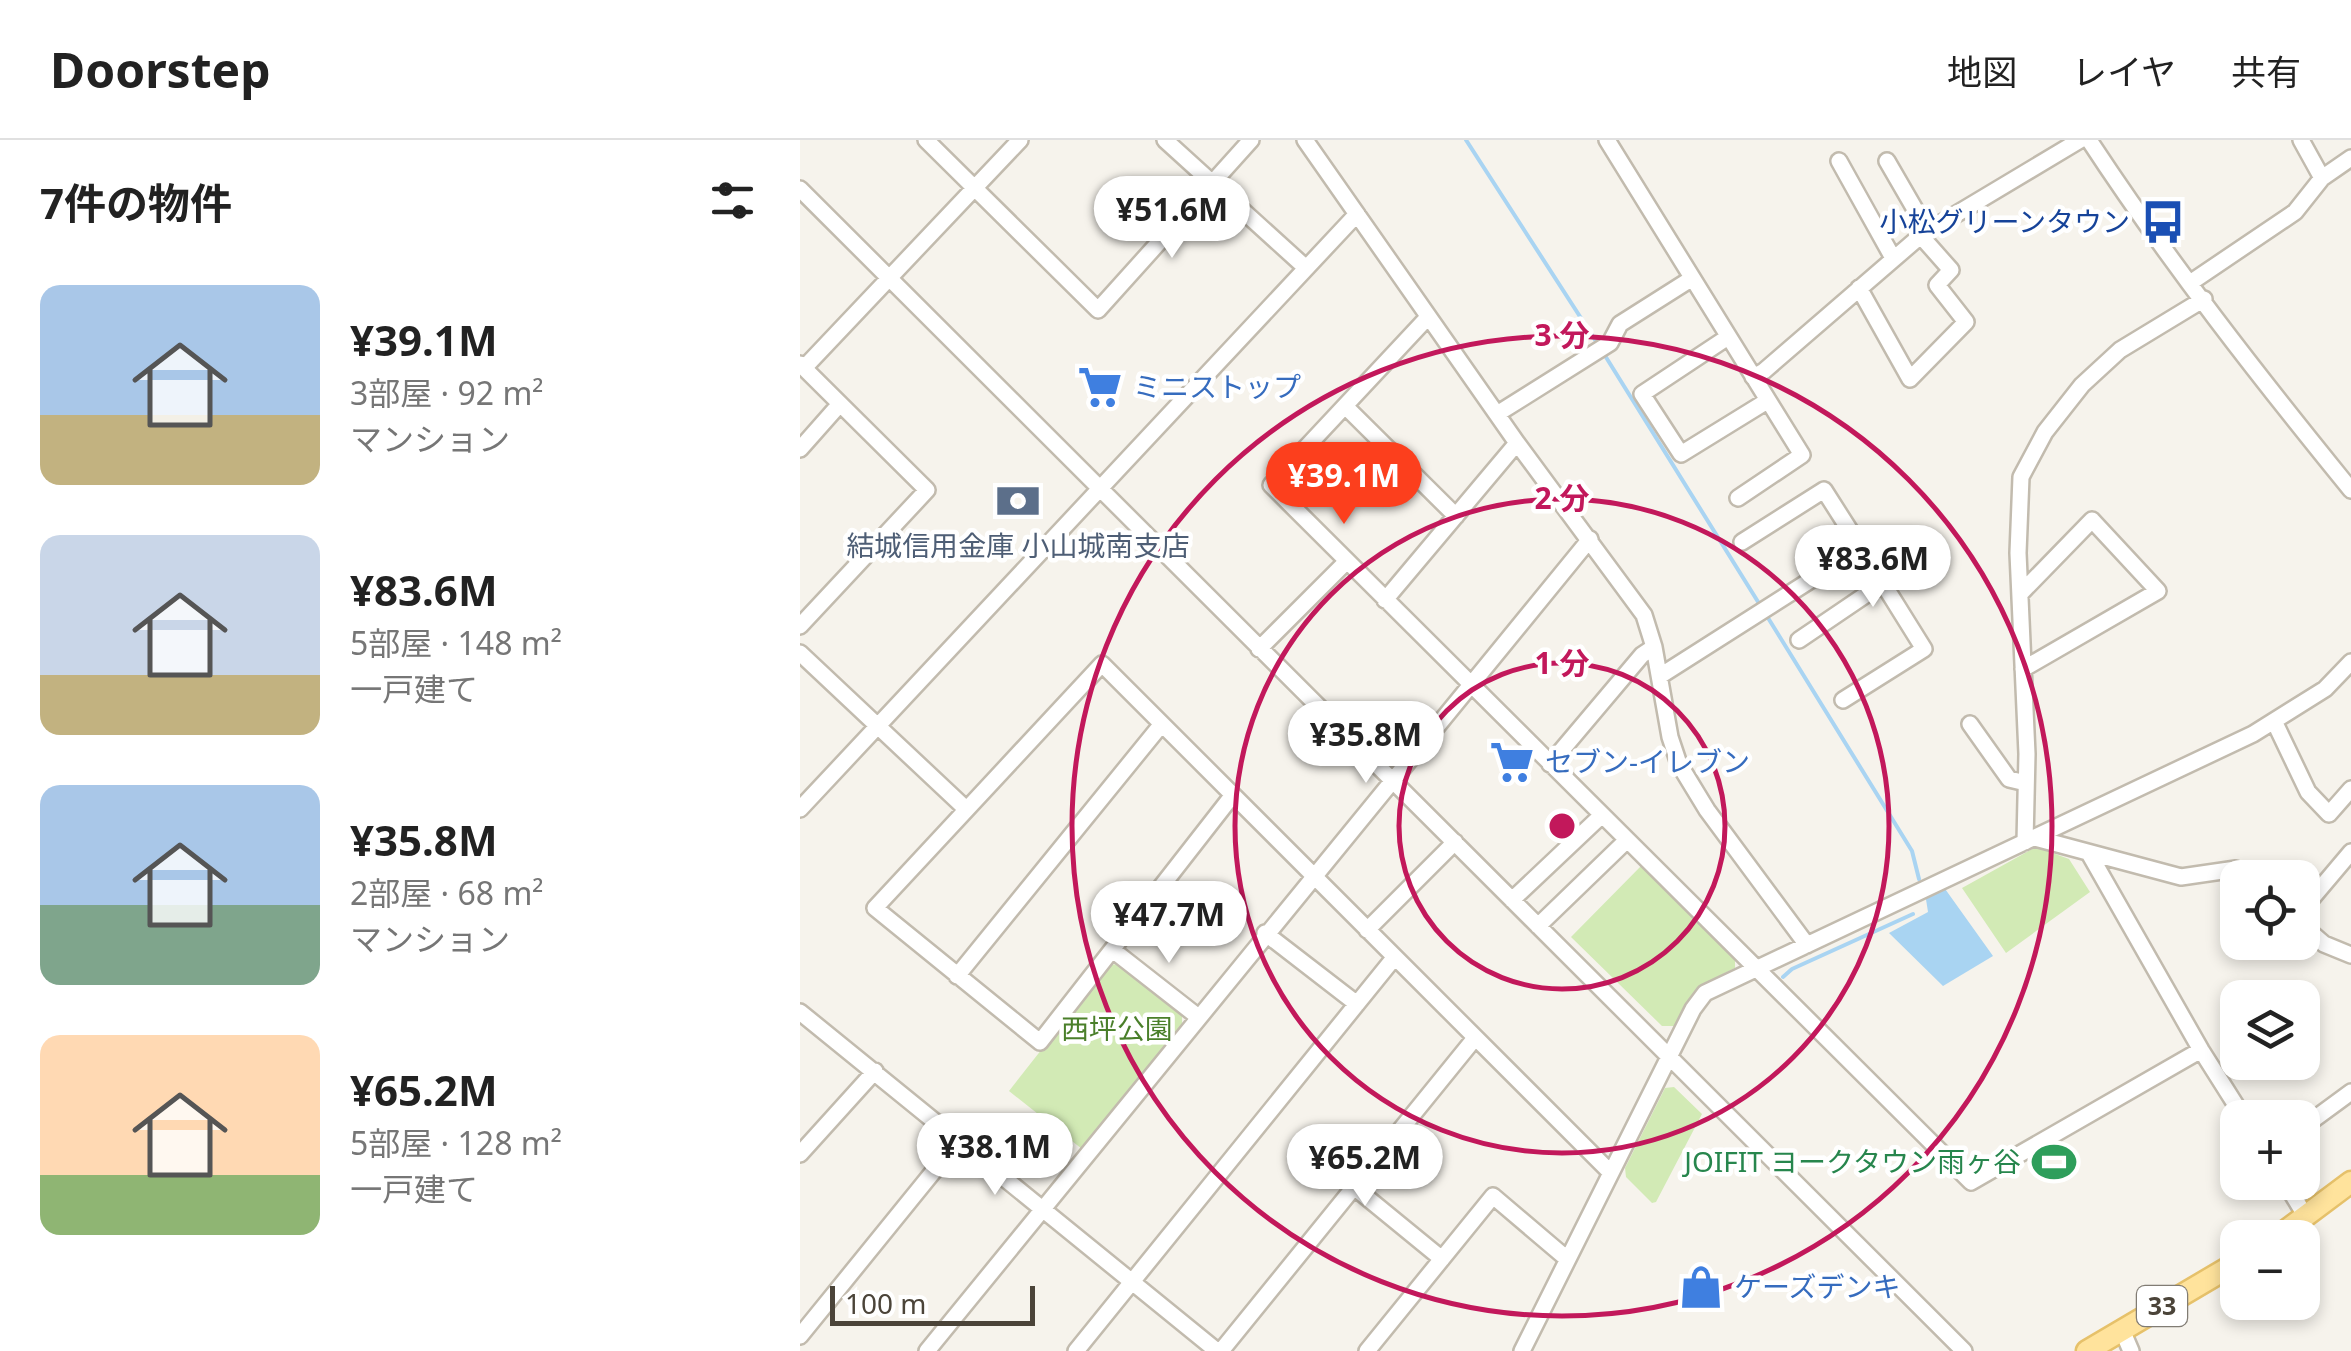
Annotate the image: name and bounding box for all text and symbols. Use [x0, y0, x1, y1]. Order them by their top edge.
text: Doorstep [50, 37, 271, 102]
text: 地図 [1947, 48, 2017, 95]
text: レイヤ [2072, 48, 2176, 95]
text: 共有 [2231, 48, 2301, 95]
icon: filters [705, 173, 760, 228]
text: 7件の物件 [40, 174, 232, 231]
pin: ¥51.6M [1091, 176, 1253, 261]
text: ¥51.6M [1116, 187, 1228, 230]
bus stop icon: 小松グリーンタウン [2139, 198, 2187, 246]
place label: 小松グリーンタウン [1879, 202, 2130, 240]
text: ¥39.1M [350, 311, 498, 368]
text: 3 分 [1535, 314, 1589, 355]
icon: home [120, 325, 240, 445]
supermarket icon: ミニストップ [1076, 363, 1124, 411]
place label: ミニストップ [1133, 367, 1301, 405]
text: 3部屋 · 92 m² [350, 371, 544, 414]
text: マンション [350, 417, 510, 460]
pin: ¥39.1M [1263, 442, 1425, 527]
text: ¥39.1M [1288, 453, 1400, 496]
bank icon: 結城信用金庫 小山城南支店 [994, 477, 1042, 525]
text: 2 分 [1535, 477, 1589, 518]
pin: ¥83.6M [1792, 525, 1954, 610]
place label: 結城信用金庫 小山城南支店 [846, 526, 1190, 564]
text: ¥83.6M [1817, 536, 1929, 579]
text: ¥83.6M [350, 561, 498, 618]
icon: home [120, 575, 240, 695]
text: 5部屋 · 148 m² [350, 621, 562, 664]
text: 1 分 [1535, 642, 1589, 683]
text: 一戸建て [350, 667, 478, 710]
pin: ¥35.8M [1285, 701, 1447, 786]
text: ¥35.8M [1310, 712, 1422, 755]
supermarket icon: セブン-イレブン [1488, 738, 1536, 786]
place label: セブン-イレブン [1545, 742, 1750, 780]
centre of rings [1544, 808, 1580, 844]
text: ¥35.8M [350, 811, 498, 868]
icon: home [120, 825, 240, 945]
map controls [2220, 860, 2320, 1320]
button: locate [2220, 860, 2320, 960]
text: 2部屋 · 68 m² [350, 871, 544, 914]
pin: ¥47.7M [1088, 881, 1250, 966]
text: ¥47.7M [1113, 892, 1225, 935]
text: マンション [350, 917, 510, 960]
button: layers [2220, 980, 2320, 1080]
park label: 西坪公園 [1061, 1009, 1173, 1047]
text: ¥65.2M [350, 1061, 498, 1118]
icon: home [120, 1075, 240, 1195]
button: + [2220, 1100, 2320, 1200]
pin: ¥38.1M [914, 1113, 1076, 1198]
text: 5部屋 · 128 m² [350, 1121, 562, 1164]
text: ¥38.1M [939, 1124, 1051, 1167]
pin: ¥65.2M [1284, 1124, 1446, 1209]
text: ¥65.2M [1309, 1135, 1421, 1178]
sports icon: JOIFIT ヨークタウン雨ヶ谷 [2030, 1138, 2078, 1186]
place label: JOIFIT ヨークタウン雨ヶ谷 [1681, 1142, 2021, 1180]
text: 一戸建て [350, 1167, 478, 1210]
button: − [2220, 1220, 2320, 1320]
shop icon: ケーズデンキ [1677, 1263, 1725, 1311]
place label: ケーズデンキ [1734, 1267, 1901, 1305]
scale bar [830, 1281, 1035, 1326]
text: 100 m [845, 1284, 927, 1322]
road number: 33 [2137, 1286, 2187, 1326]

